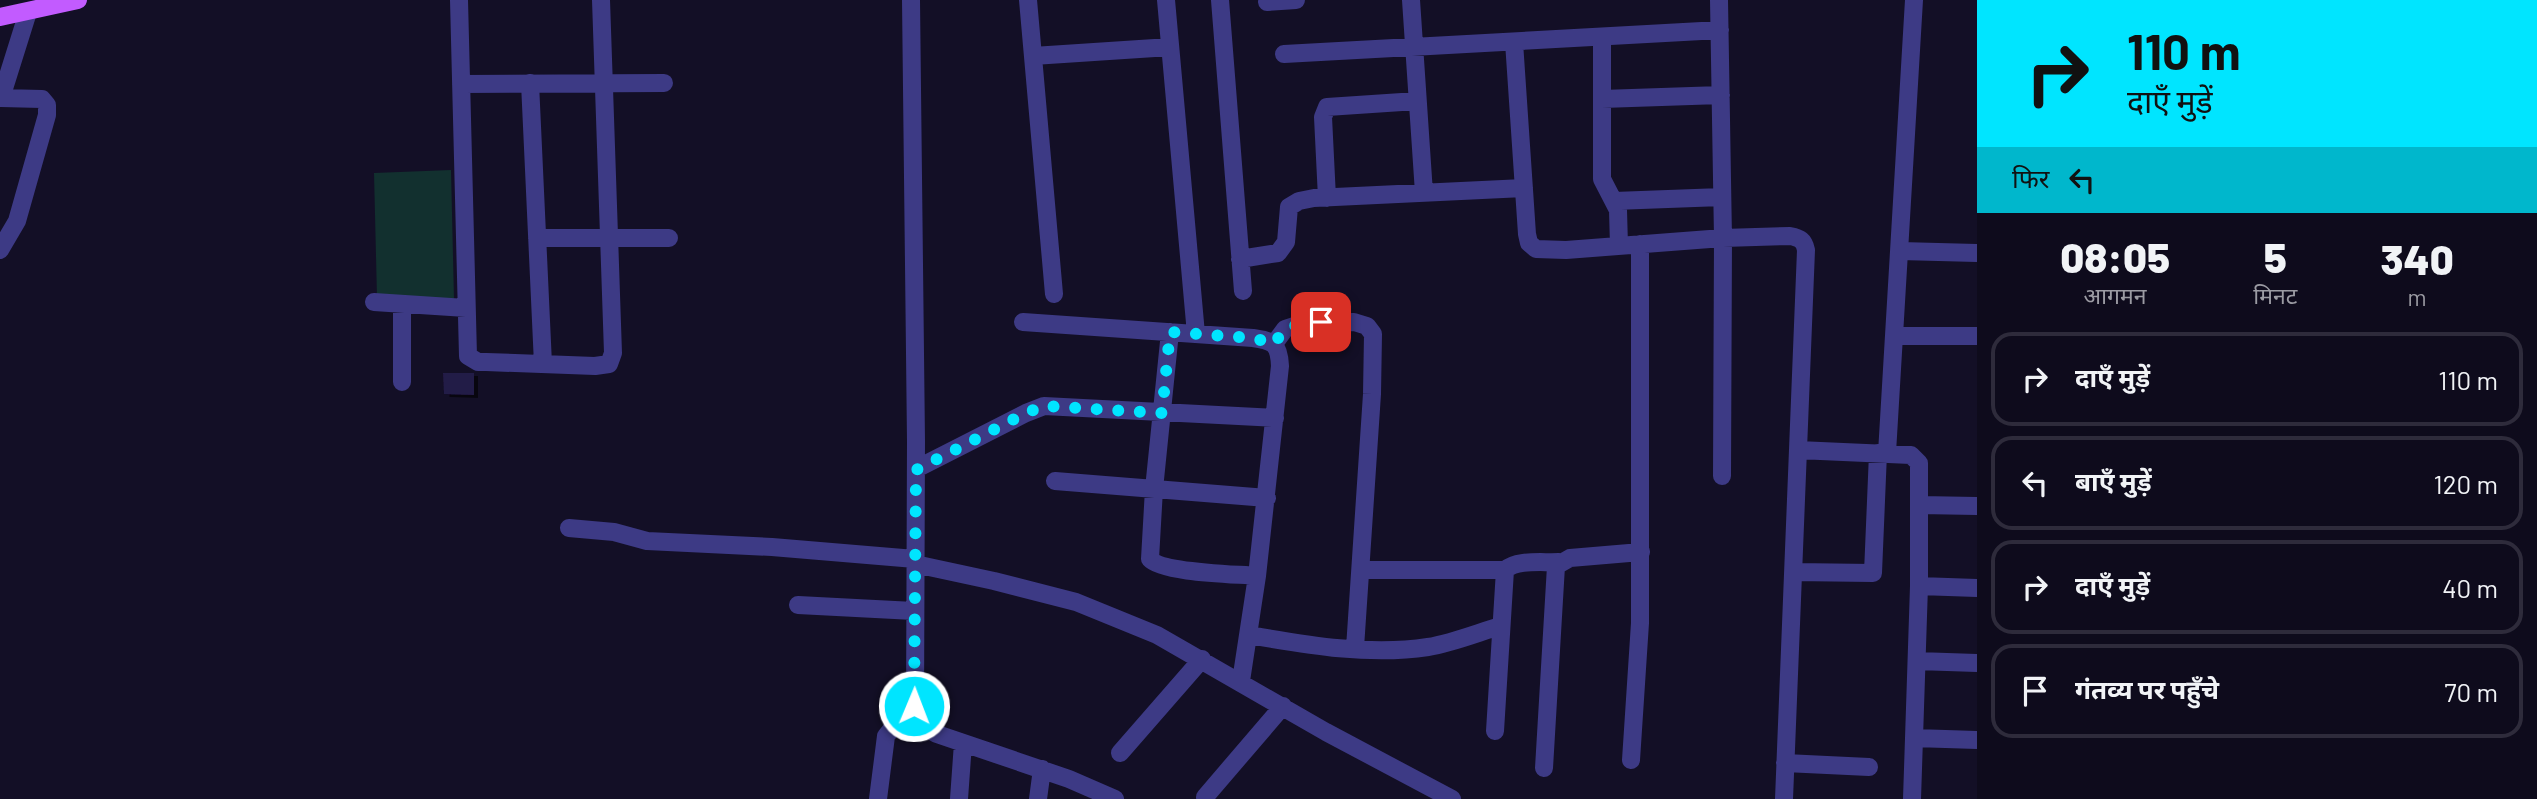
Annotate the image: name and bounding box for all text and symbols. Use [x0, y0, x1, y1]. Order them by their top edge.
text: 110 m [2127, 21, 2241, 80]
icon: right [2012, 28, 2103, 119]
text: दाएँ मुड़ें [2127, 81, 2213, 119]
icon: left [2063, 161, 2101, 199]
text: फिर [2012, 162, 2049, 193]
text: 08:05 [2060, 231, 2170, 281]
text: 5 [2264, 231, 2287, 281]
text: 340 [2381, 233, 2454, 283]
text: आगमन [2084, 281, 2147, 309]
text: मिनट [2253, 281, 2297, 309]
text: m [2408, 283, 2427, 311]
pin [1291, 292, 1351, 352]
icon: arrive [1302, 303, 1340, 341]
icon: right [2016, 360, 2054, 398]
text: दाएँ मुड़ें [2075, 361, 2150, 392]
text: 110 m [2438, 364, 2498, 395]
icon: left [2016, 464, 2054, 502]
text: बाएँ मुड़ें [2075, 465, 2152, 496]
text: 120 m [2434, 468, 2498, 499]
icon: right [2016, 568, 2054, 606]
text: दाएँ मुड़ें [2075, 569, 2150, 600]
text: 40 m [2442, 572, 2498, 603]
position arrow [877, 669, 951, 743]
icon: arrive [2016, 672, 2054, 710]
text: गंतव्य पर पहुँचे [2075, 673, 2219, 704]
text: 70 m [2444, 676, 2498, 707]

